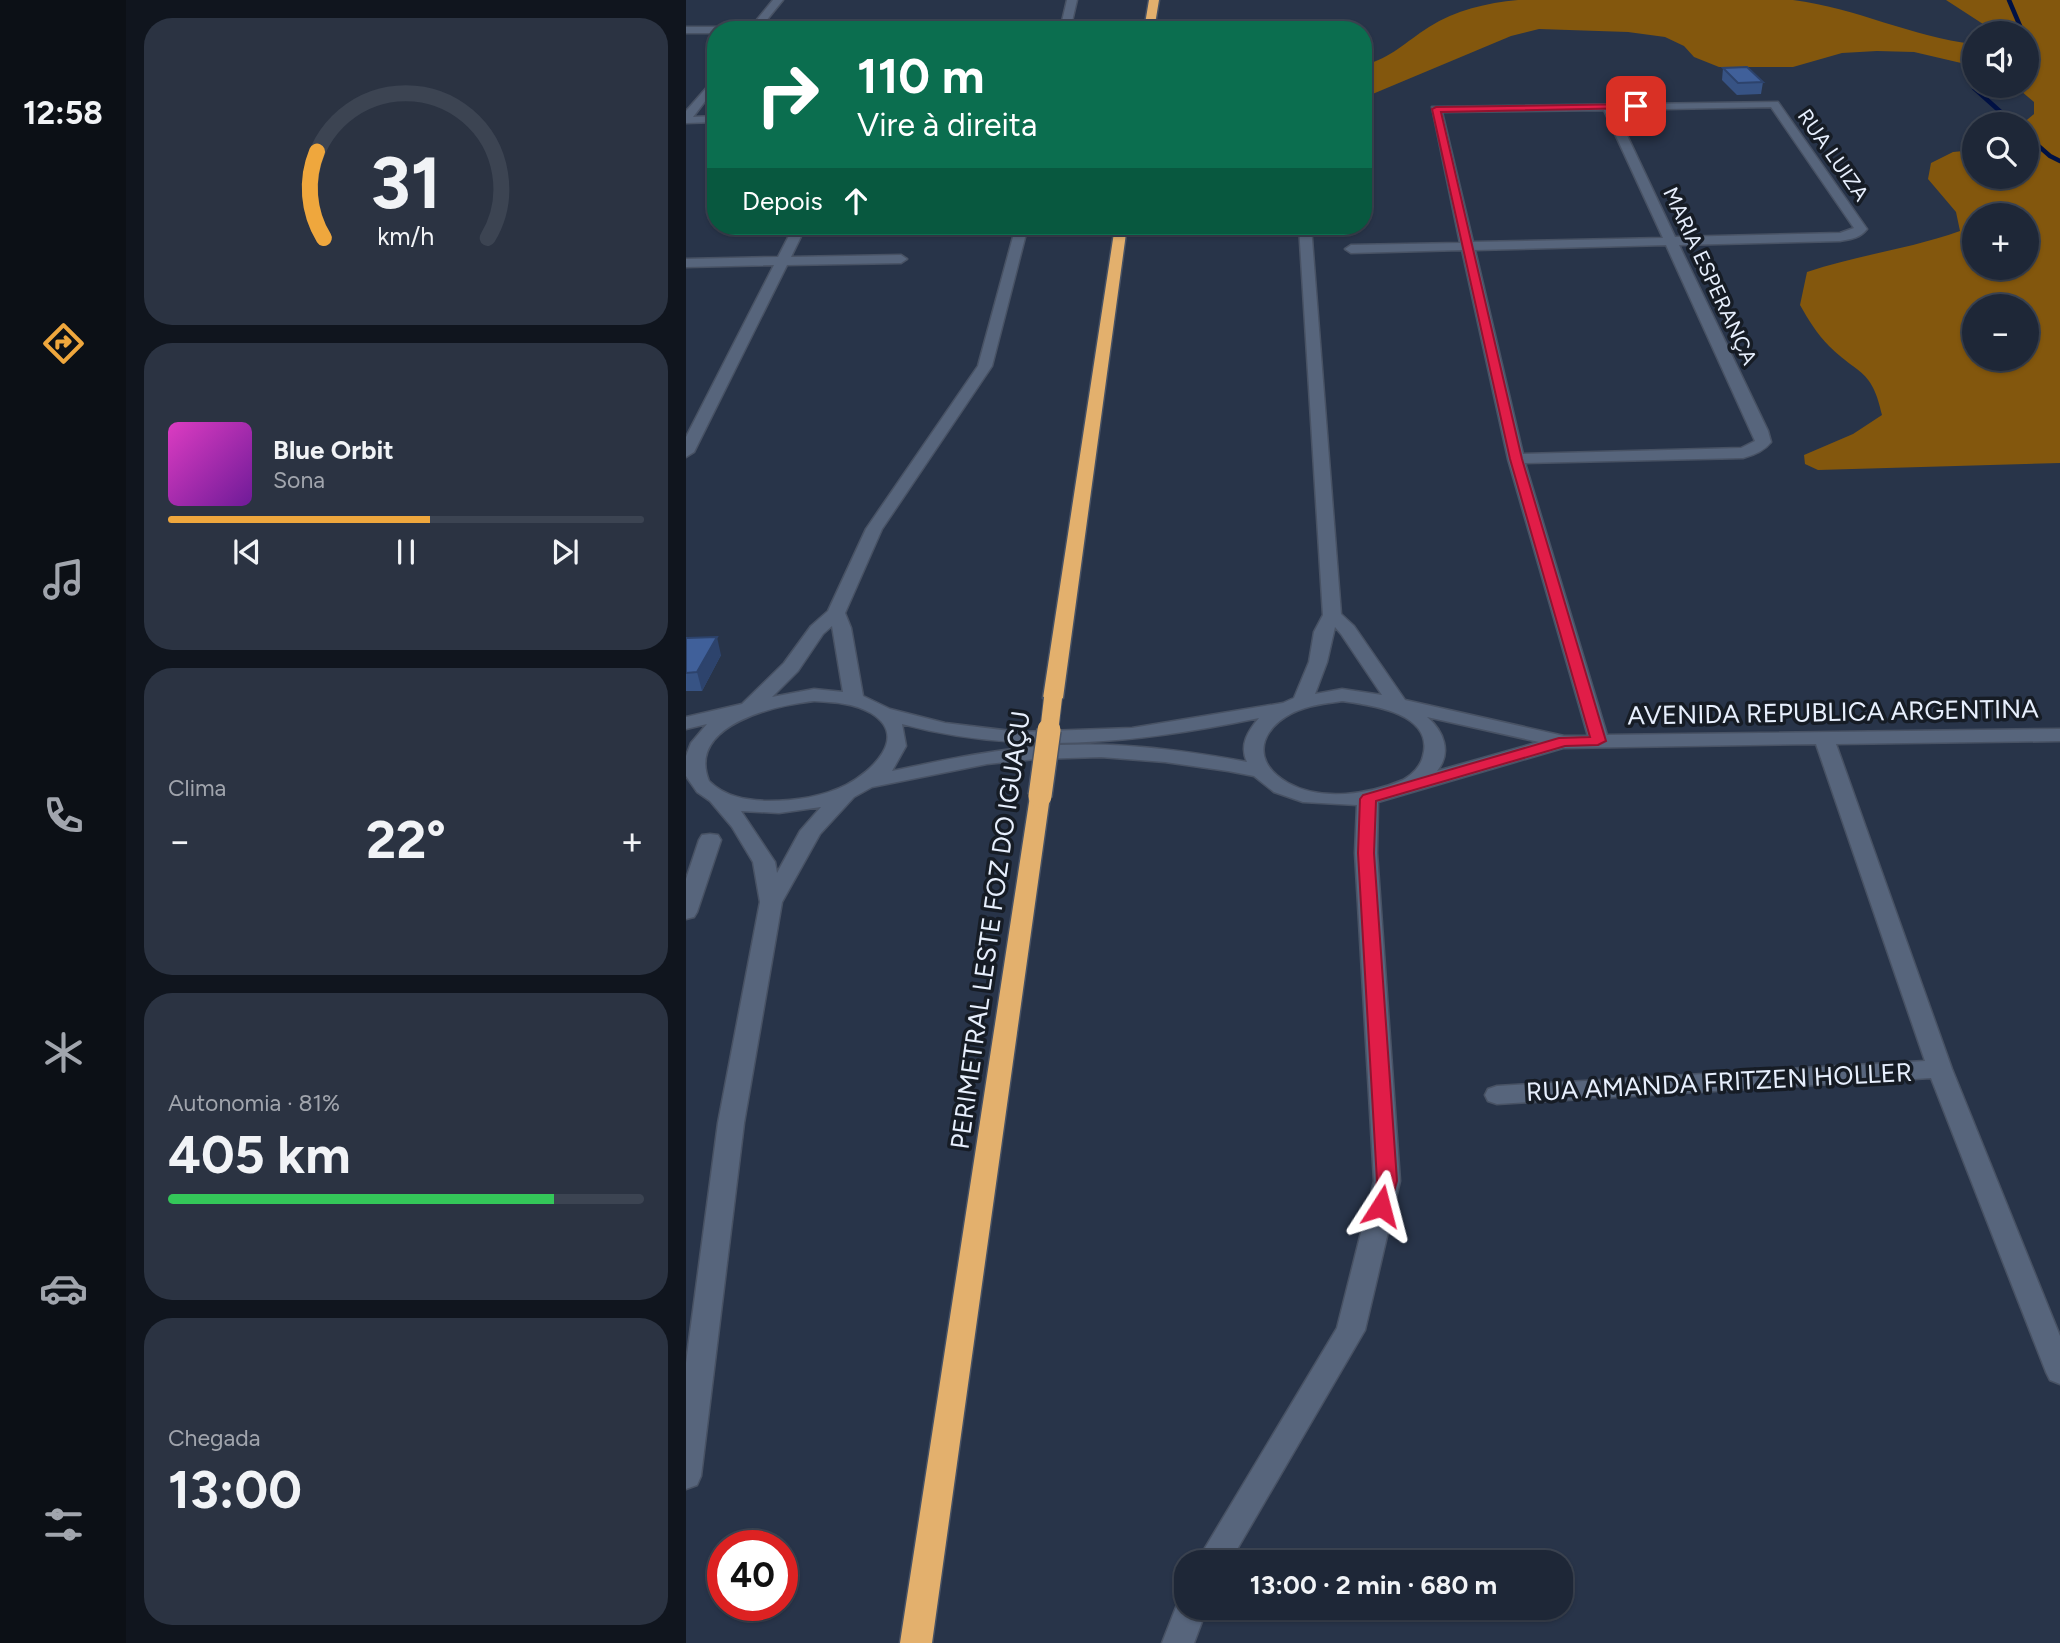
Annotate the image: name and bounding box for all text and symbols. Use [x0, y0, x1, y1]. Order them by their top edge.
map controls [1962, 21, 2039, 371]
button: sound [1962, 21, 2039, 98]
text: 110 m [857, 46, 985, 105]
icon: right [742, 49, 833, 140]
pin [1606, 76, 1666, 136]
icon: arrive [1617, 87, 1655, 125]
text: 12:58 [23, 94, 103, 132]
street label: RUA LUIZA [1793, 104, 1874, 206]
text: Vire à direita [857, 106, 1037, 144]
button: search [1962, 112, 2039, 189]
text: 31 [370, 139, 442, 226]
icon: ahead [837, 182, 875, 220]
street label: MARIA ESPERANÇA [1658, 183, 1763, 369]
text: Depois [742, 185, 823, 217]
button: + [1962, 203, 2039, 280]
text: km/h [377, 220, 435, 250]
button: − [1962, 294, 2039, 371]
icon: directions [39, 319, 88, 368]
text: Blue Orbit [273, 434, 394, 466]
text: Sona [273, 466, 325, 494]
icon: previous [228, 533, 266, 571]
icon: pause [387, 533, 425, 571]
icon: next [546, 533, 584, 571]
icon: music [39, 555, 88, 604]
street label: AVENIDA REPUBLICA ARGENTINA [1627, 692, 2039, 732]
street label: PERIMETRAL LESTE FOZ DO IGUAÇU [943, 709, 1037, 1151]
text: Clima [168, 774, 226, 802]
icon: phone [39, 791, 88, 840]
text: 22° [366, 809, 446, 871]
text: − [168, 818, 192, 864]
text: + [620, 818, 644, 864]
icon: climate [39, 1028, 88, 1077]
street label: RUA AMANDA FRITZEN HOLLER [1525, 1056, 1913, 1108]
text: Autonomia · 81% [168, 1089, 340, 1117]
text: 405 km [168, 1124, 351, 1186]
position arrow [1344, 1169, 1418, 1243]
icon: car [39, 1264, 88, 1313]
text: Chegada [168, 1424, 260, 1452]
text: 13:00 [168, 1459, 302, 1521]
icon: filters [39, 1500, 88, 1549]
speed limit sign: 40 [707, 1530, 798, 1621]
text: 13:00 · 2 min · 680 m [1250, 1569, 1497, 1601]

